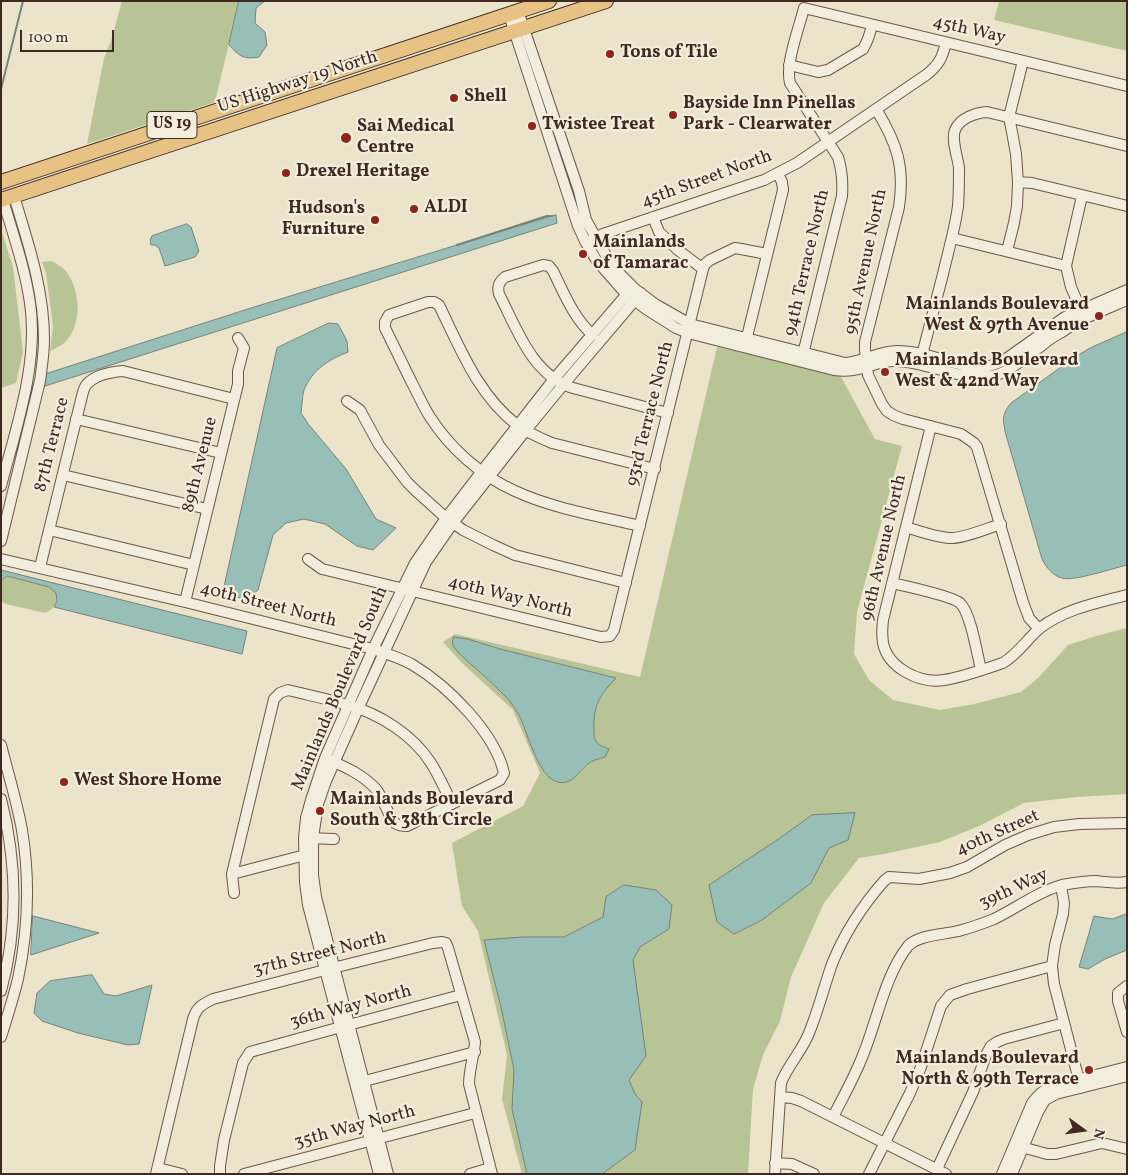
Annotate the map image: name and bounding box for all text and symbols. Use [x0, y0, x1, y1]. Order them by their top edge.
street label: 45th Way [930, 12, 1008, 50]
scale bar [22, 20, 116, 52]
text: 100 m [28, 28, 68, 49]
place label: Tons of Tile [620, 43, 718, 65]
street label: US Highway 19 North [215, 47, 381, 119]
marker: Tons of Tile [604, 48, 616, 60]
place label: Shell [464, 87, 507, 109]
marker: Shell [448, 92, 460, 104]
place label: Bayside Inn Pinellas Park - Clearwater [683, 94, 856, 136]
marker: Bayside Inn Pinellas Park - Clearwater [667, 109, 679, 121]
road number: US 19 [147, 112, 197, 138]
place label: Twistee Treat [542, 115, 655, 137]
place label: Sai Medical Centre [357, 117, 454, 160]
marker: Twistee Treat [526, 120, 538, 132]
marker: Sai Medical Centre [339, 131, 353, 145]
street label: 45th Street North [639, 146, 775, 214]
place label: Drexel Heritage [296, 162, 430, 184]
marker: Drexel Heritage [280, 167, 292, 179]
street label: 95th Avenue North [841, 187, 893, 337]
street label: 94th Terrace North [781, 188, 835, 338]
place label: ALDI [424, 198, 468, 220]
place label: Hudson's Furniture [282, 199, 365, 242]
marker: ALDI [408, 203, 420, 215]
marker: Hudson's Furniture [369, 214, 381, 226]
place label: Mainlands of Tamarac [593, 233, 688, 276]
marker: Mainlands of Tamarac [577, 248, 589, 260]
place label: Mainlands Boulevard West & 97th Avenue [906, 295, 1089, 338]
marker: Mainlands Boulevard West & 97th Avenue [1093, 310, 1105, 322]
street label: 93rd Terrace North [622, 339, 680, 489]
place label: Mainlands Boulevard West & 42nd Way [895, 351, 1078, 394]
marker: Mainlands Boulevard West & 42nd Way [879, 366, 891, 378]
street label: 87th Terrace [31, 395, 75, 495]
street label: 89th Avenue [179, 415, 223, 515]
street label: 96th Avenue North [858, 473, 912, 623]
street label: 40th Way North [445, 572, 575, 624]
street label: 40th Street North [197, 579, 339, 633]
street label: Mainlands Boulevard South [288, 584, 394, 794]
place label: West Shore Home [74, 771, 222, 793]
marker: West Shore Home [58, 776, 70, 788]
place label: Mainlands Boulevard South & 38th Circle [330, 790, 513, 832]
marker: Mainlands Boulevard South & 38th Circle [314, 805, 326, 817]
street label: 40th Street [953, 806, 1043, 862]
street label: 39th Way [976, 865, 1052, 915]
street label: 37th Street North [251, 928, 389, 982]
street label: 36th Way North [288, 981, 414, 1035]
place label: Mainlands Boulevard North & 99th Terrace [896, 1049, 1079, 1092]
marker: Mainlands Boulevard North & 99th Terrace [1083, 1064, 1095, 1076]
street label: 35th Way North [292, 1101, 418, 1155]
north arrow [1058, 1105, 1108, 1155]
text: N [1088, 1127, 1108, 1141]

